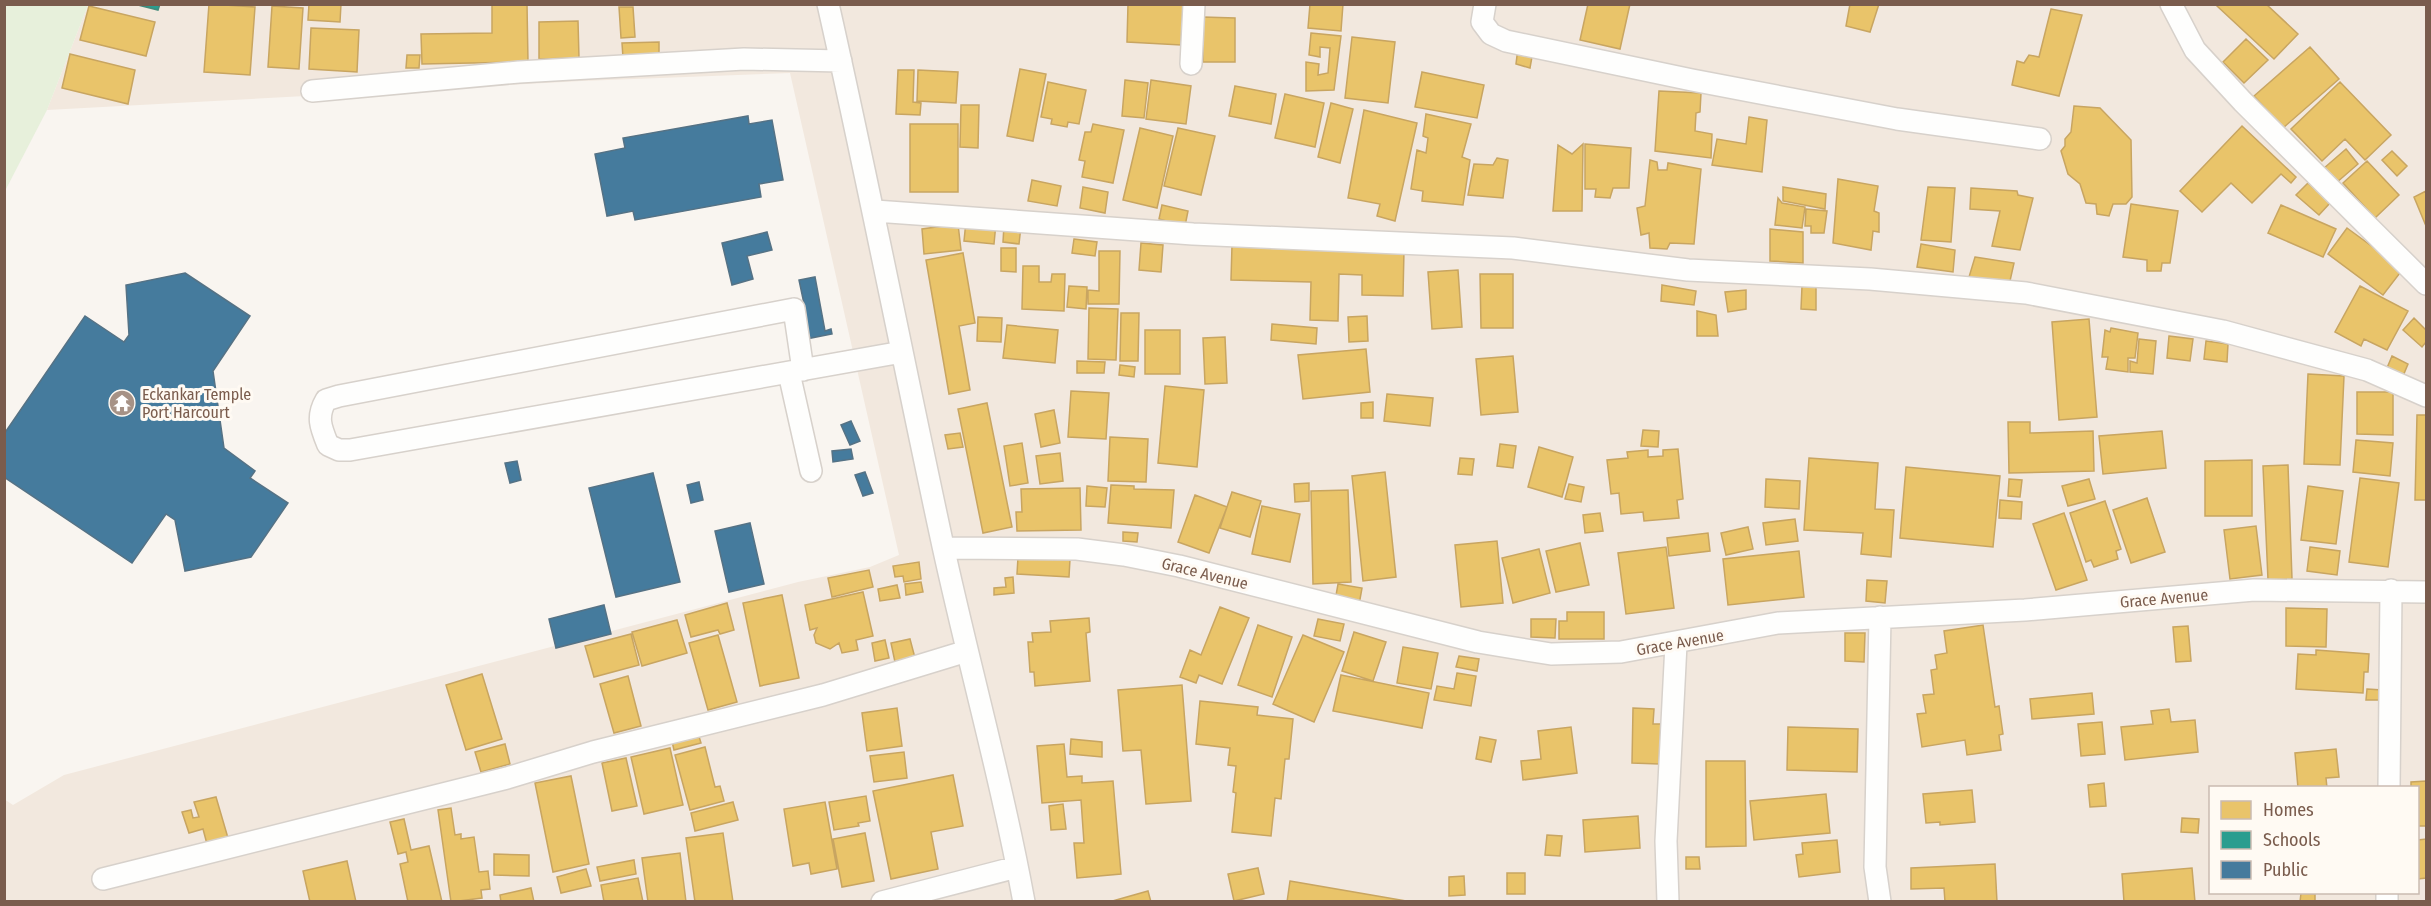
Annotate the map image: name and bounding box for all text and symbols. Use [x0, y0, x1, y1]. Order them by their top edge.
place label: Eckankar Temple Port Harcourt [142, 385, 251, 422]
temple icon: Eckankar Temple Port Harcourt [107, 388, 137, 418]
street label: Grace Avenue [1160, 554, 1250, 593]
street label: Grace Avenue [2119, 585, 2209, 612]
street label: Grace Avenue [1635, 625, 1725, 660]
legend [2209, 786, 2419, 894]
text: Homes [2263, 799, 2314, 821]
text: Schools [2263, 829, 2321, 851]
text: Public [2263, 859, 2308, 881]

